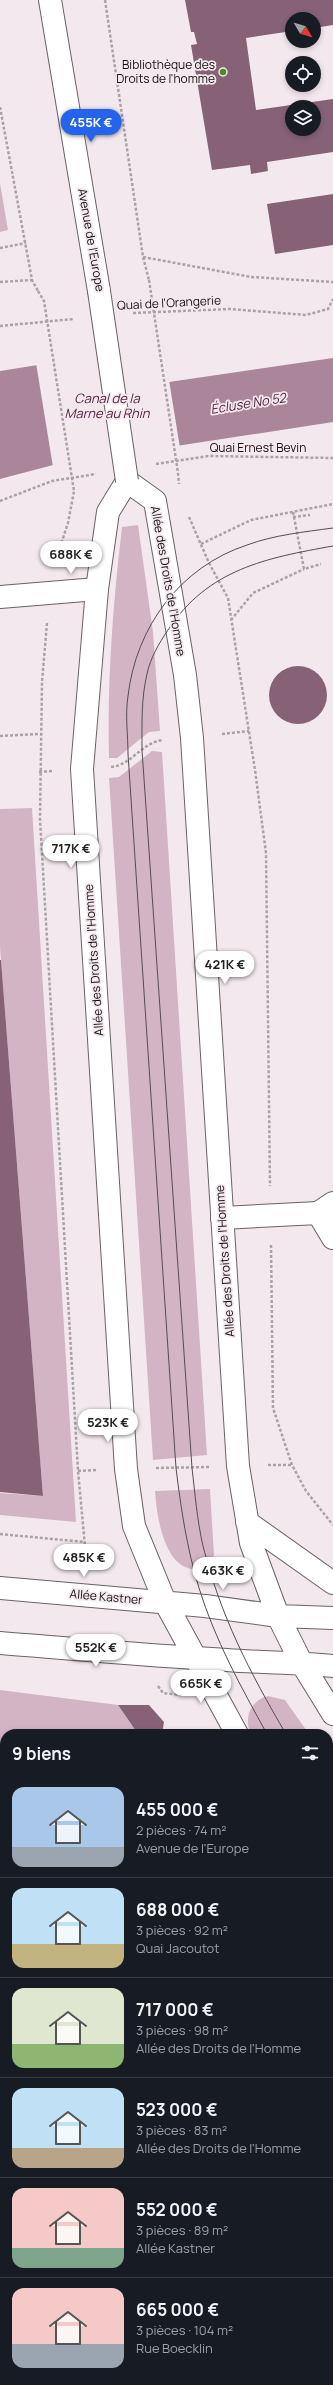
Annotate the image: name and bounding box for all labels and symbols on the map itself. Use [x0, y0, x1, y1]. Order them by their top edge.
north arrow [285, 12, 321, 48]
place label: Bibliothèque des Droits de l'homme [116, 56, 215, 87]
marker: Bibliothèque des Droits de l'homme [218, 67, 228, 77]
pin: 455K € [58, 109, 124, 143]
street label: Avenue de l'Europe [74, 187, 109, 293]
street label: Quai de l'Orangerie [117, 291, 221, 314]
water label: Écluse No 52 [209, 388, 288, 418]
water label: Canal de la Marne au Rhin [65, 389, 151, 422]
street label: Quai Ernest Bevin [210, 439, 306, 456]
street label: Allée des Droits de l'Homme [147, 504, 190, 657]
pin: 688K € [38, 541, 104, 575]
pin: 717K € [38, 835, 104, 869]
street label: Allée des Droits de l'Homme [80, 883, 107, 1037]
pin: 421K € [192, 951, 258, 985]
street label: Allée des Droits de l'Homme [211, 1184, 238, 1338]
pin: 523K € [75, 1409, 141, 1443]
pin: 485K € [51, 1544, 117, 1578]
pin: 463K € [190, 1557, 256, 1591]
street label: Allée Kastner [69, 1585, 144, 1608]
pin: 552K € [63, 1634, 129, 1668]
pin: 665K € [168, 1670, 234, 1704]

